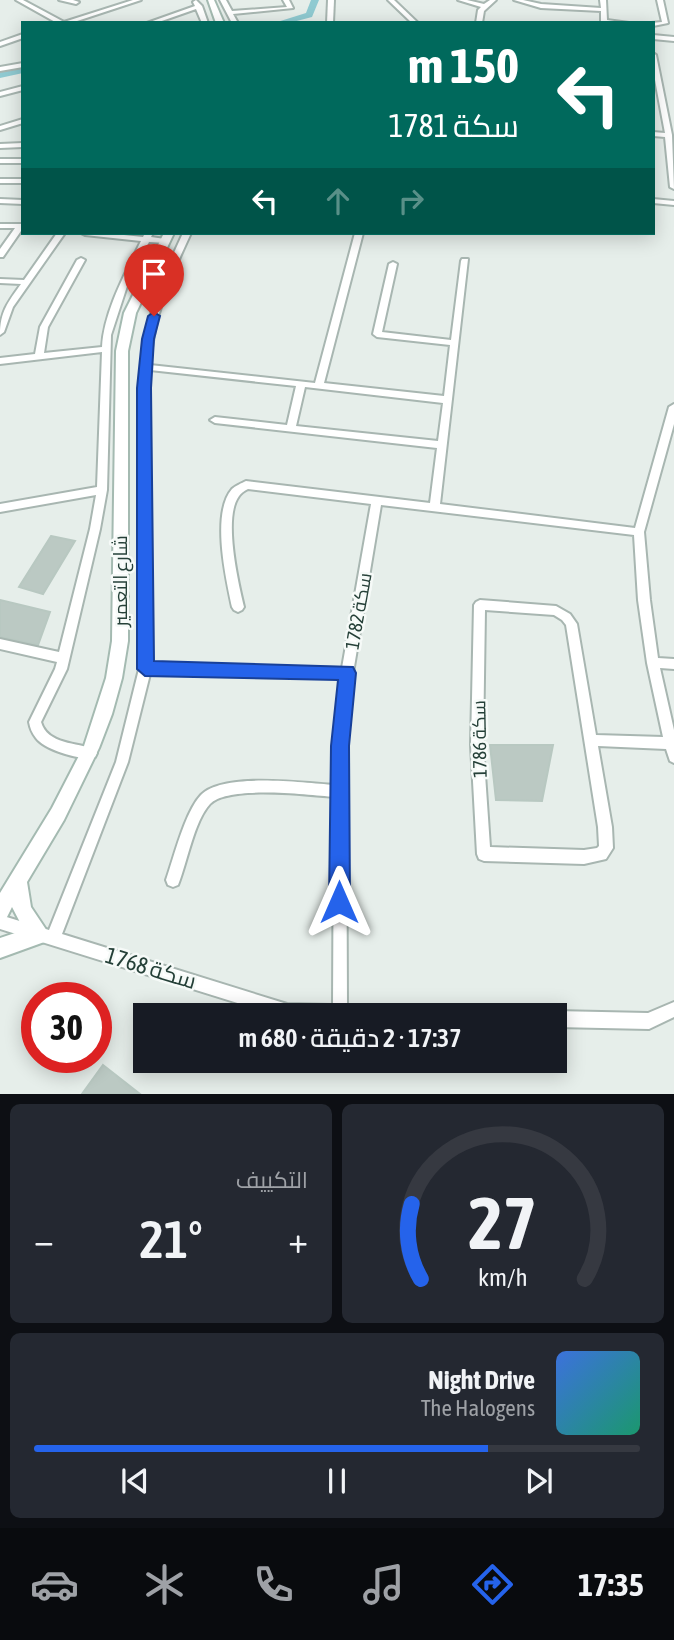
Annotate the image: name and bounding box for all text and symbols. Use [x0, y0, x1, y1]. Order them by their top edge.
text: 150 m [408, 37, 519, 93]
icon: left [543, 49, 634, 140]
text: سكة 1781 [388, 107, 519, 144]
icon: left [246, 182, 284, 220]
icon: ahead [319, 182, 357, 220]
icon: right [392, 182, 430, 220]
pin [124, 244, 184, 316]
icon: arrive [135, 255, 173, 293]
street label: شارع التعمير [109, 535, 134, 628]
street label: سكة 1782 [340, 571, 376, 651]
street label: سكة 1786 [467, 700, 491, 778]
position arrow [302, 865, 376, 939]
street label: سكة 1768 [102, 942, 200, 994]
speed limit sign: 30 [21, 982, 112, 1073]
text: 17:37 · 2 دقيقة · 680 m [239, 1023, 461, 1053]
text: التكييف [236, 1167, 308, 1193]
text: 27 [469, 1182, 537, 1265]
text: 21° [139, 1209, 203, 1269]
text: − [34, 1218, 54, 1261]
text: + [288, 1218, 308, 1261]
text: km/h [478, 1263, 528, 1291]
text: Night Drive [428, 1365, 535, 1395]
text: The Halogens [421, 1395, 535, 1421]
icon: previous [116, 1462, 154, 1500]
icon: pause [318, 1462, 356, 1500]
icon: next [520, 1462, 558, 1500]
icon: car [30, 1560, 79, 1609]
icon: climate [140, 1560, 189, 1609]
icon: phone [249, 1560, 298, 1609]
icon: music [359, 1560, 408, 1609]
icon: directions [468, 1560, 517, 1609]
text: 17:35 [578, 1566, 644, 1603]

